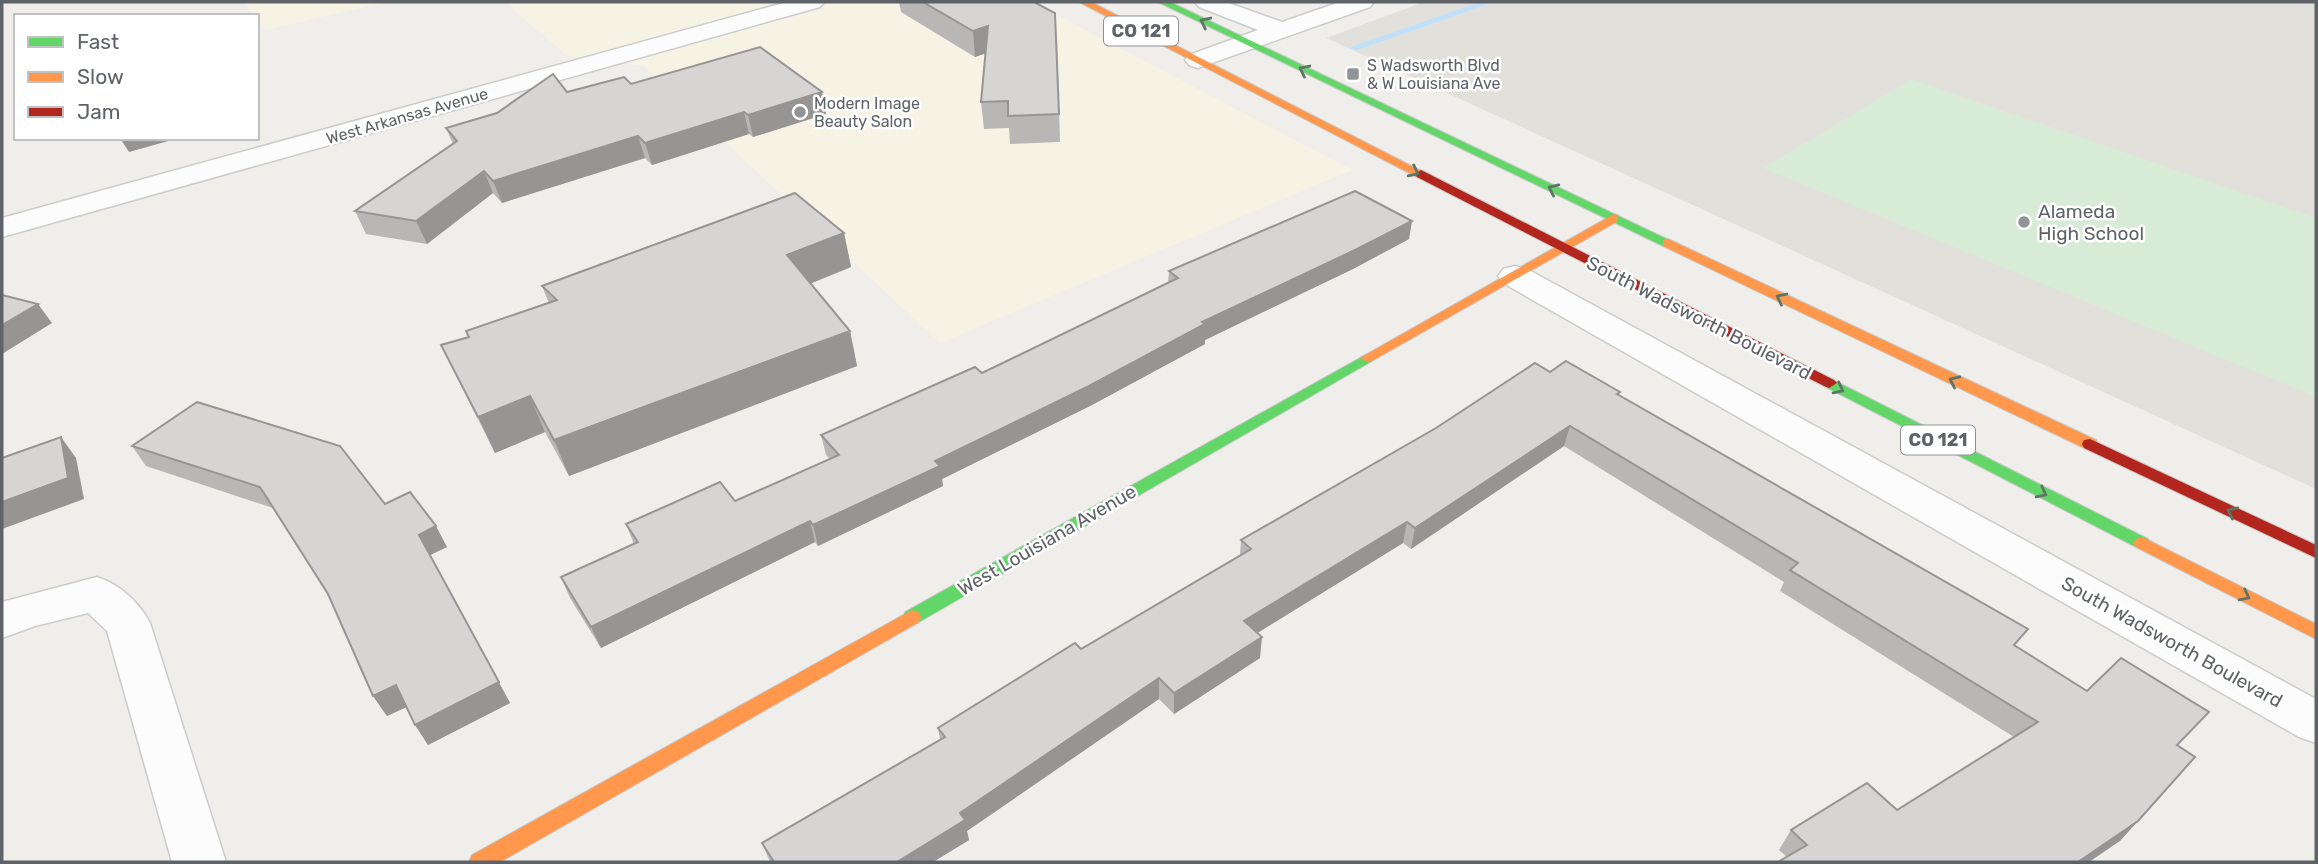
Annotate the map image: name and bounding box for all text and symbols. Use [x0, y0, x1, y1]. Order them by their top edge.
legend [14, 14, 259, 140]
road number: CO 121 [1104, 16, 1178, 46]
one-way arrow [1200, 16, 1212, 30]
text: Fast [77, 29, 119, 54]
place label: S Wadsworth Blvd & W Louisiana Ave [1367, 56, 1500, 93]
text: Slow [77, 64, 124, 89]
one-way arrow [1299, 65, 1311, 79]
marker: S Wadsworth Blvd & W Louisiana Ave [1345, 66, 1361, 82]
street label: West Arkansas Avenue [324, 84, 490, 148]
place label: Modern Image Beauty Salon [814, 94, 920, 131]
text: Jam [77, 99, 121, 124]
marker: Modern Image Beauty Salon [792, 104, 808, 120]
one-way arrow [1407, 164, 1419, 177]
one-way arrow [1548, 183, 1560, 197]
place label: Alameda High School [2038, 200, 2144, 245]
marker: Alameda High School [2016, 214, 2032, 230]
street label: South Wadsworth Boulevard [1583, 251, 1815, 385]
one-way arrow [1776, 292, 1788, 306]
one-way arrow [1949, 375, 1961, 389]
one-way arrow [1832, 381, 1844, 395]
road number: CO 121 [1901, 426, 1975, 454]
street label: West Louisiana Avenue [954, 480, 1140, 600]
one-way arrow [2035, 484, 2047, 498]
one-way arrow [2227, 506, 2239, 520]
street label: South Wadsworth Boulevard [2057, 572, 2287, 712]
one-way arrow [2238, 587, 2250, 601]

